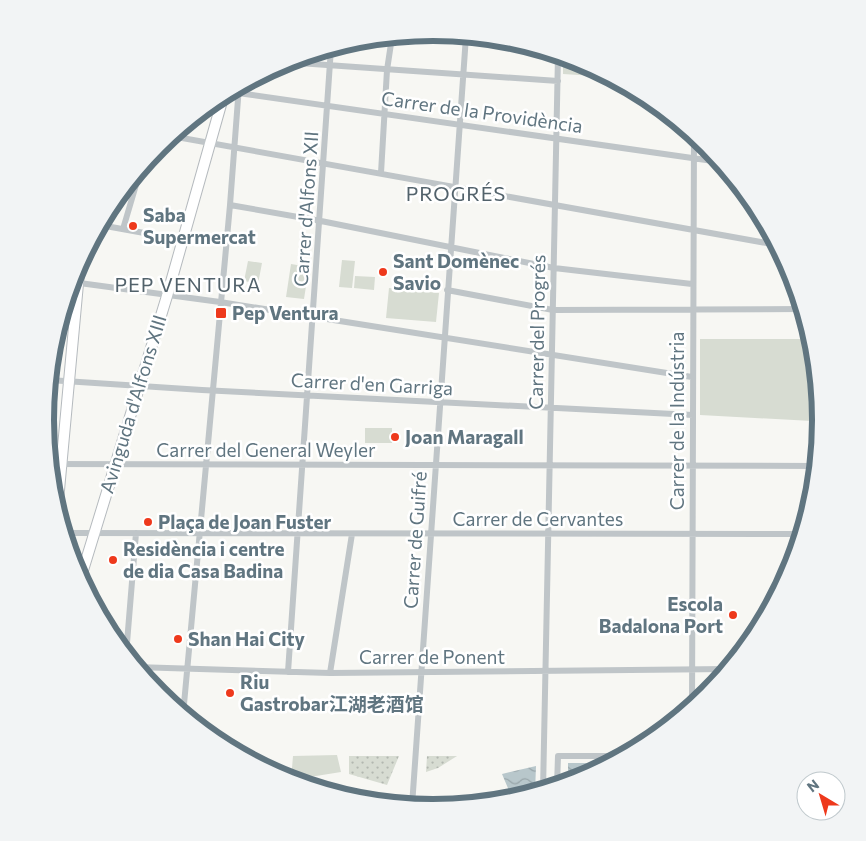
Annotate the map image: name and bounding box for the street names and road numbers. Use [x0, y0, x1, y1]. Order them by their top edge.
street label: Carrer de la Providència [380, 86, 584, 137]
street label: Carrer d'Alfons XII [289, 130, 322, 287]
street label: Carrer del Progrés [524, 254, 549, 410]
street label: Avinguda d'Alfons XIII [94, 312, 171, 496]
street label: Carrer de la Indústria [665, 332, 688, 510]
street label: Carrer d'en Garriga [290, 368, 454, 399]
street label: Carrer del General Weyler [156, 438, 376, 461]
street label: Carrer de Guifré [398, 470, 431, 610]
street label: Carrer de Cervantes [452, 507, 624, 530]
street label: Carrer de Ponent [359, 645, 505, 668]

